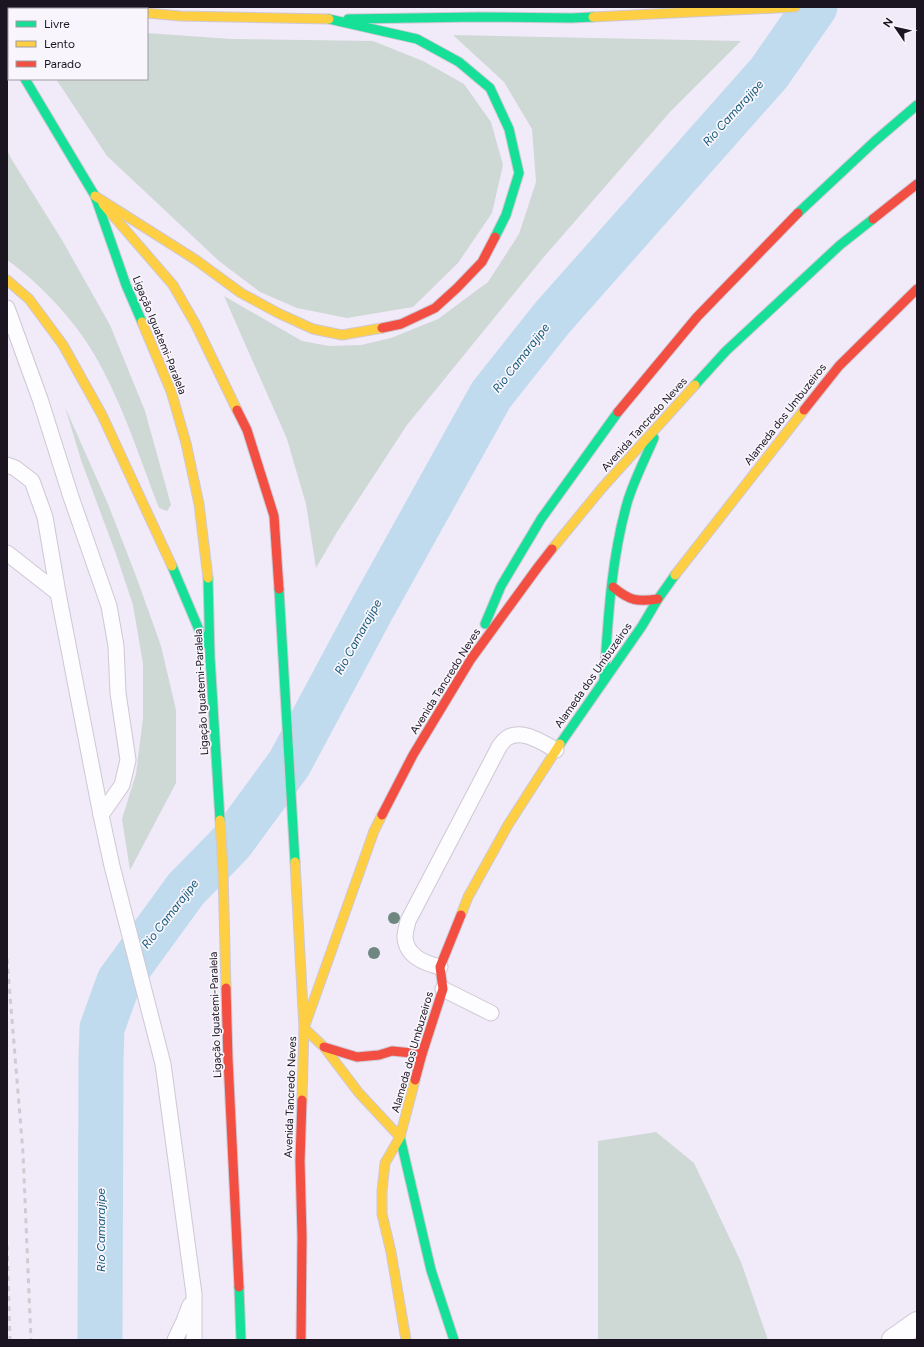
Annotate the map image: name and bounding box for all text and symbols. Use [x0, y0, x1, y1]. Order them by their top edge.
legend [8, 8, 148, 80]
north arrow [876, 8, 916, 48]
text: N [880, 16, 896, 30]
text: Livre [44, 17, 70, 31]
text: Lento [44, 37, 75, 51]
text: Parado [44, 57, 81, 71]
water label: Rio Camarajipe [700, 77, 767, 149]
street label: Ligação Iguatemi-Paralela [130, 274, 189, 396]
water label: Rio Camarajipe [490, 320, 553, 395]
street label: Alameda dos Umbuzeiros [742, 361, 829, 468]
street label: Avenida Tancredo Neves [599, 375, 690, 474]
water label: Rio Camarajipe [332, 597, 385, 677]
street label: Alameda dos Umbuzeiros [552, 620, 635, 730]
street label: Avenida Tancredo Neves [408, 626, 483, 736]
street label: Ligação Iguatemi-Paralela [192, 628, 211, 755]
water label: Rio Camarajipe [139, 876, 202, 951]
street label: Ligação Iguatemi-Paralela [207, 952, 224, 1078]
street label: Alameda dos Umbuzeiros [389, 990, 436, 1114]
street label: Avenida Tancredo Neves [282, 1036, 299, 1158]
water label: Rio Camarajipe [94, 1188, 108, 1272]

